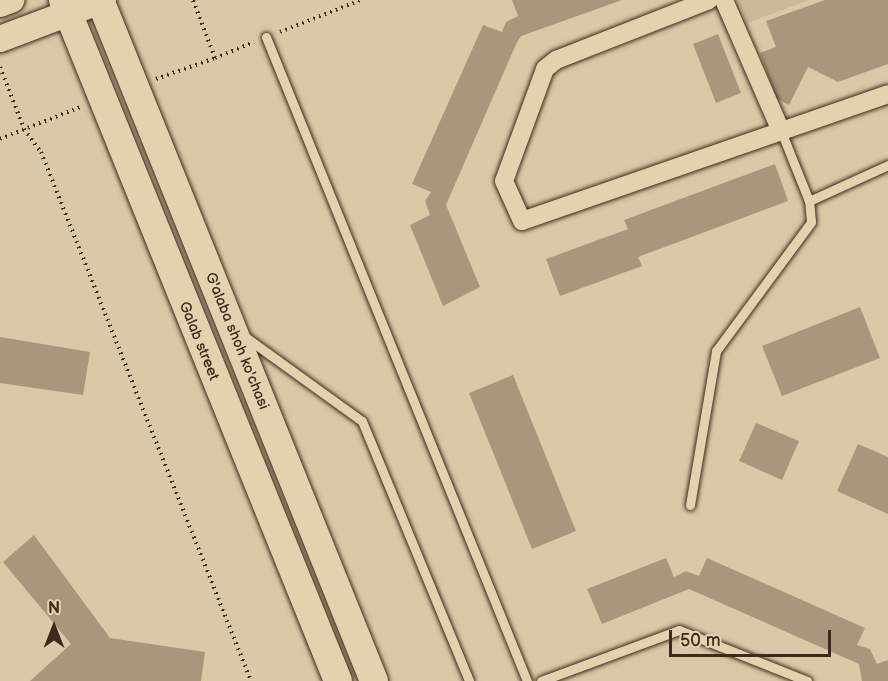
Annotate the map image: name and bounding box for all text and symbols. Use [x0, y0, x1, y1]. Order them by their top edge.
street label: G'alaba shoh ko'chasi [201, 270, 273, 412]
street label: Galab street [175, 299, 223, 383]
north arrow [24, 597, 84, 657]
text: N [48, 599, 60, 618]
scale bar [672, 618, 834, 656]
text: 50 m [680, 630, 721, 651]

